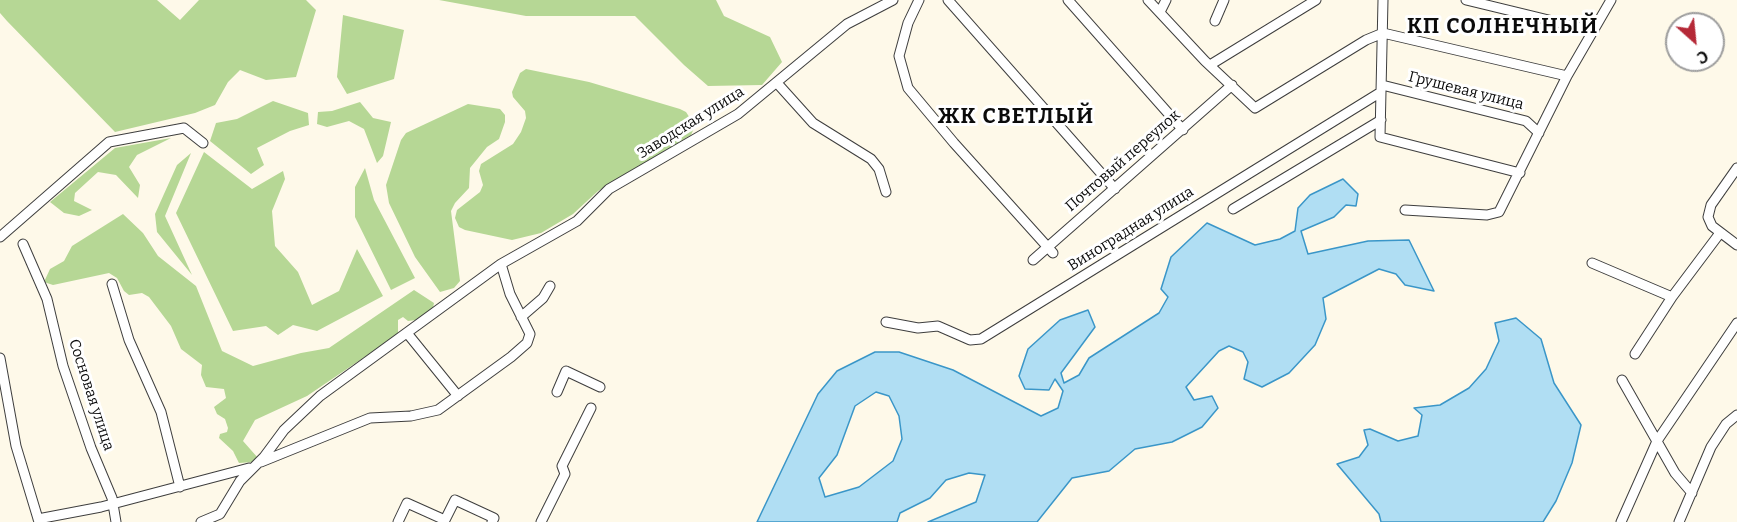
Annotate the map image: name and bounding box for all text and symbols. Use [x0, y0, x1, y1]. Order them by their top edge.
north arrow [1665, 12, 1725, 72]
district label: КП СОЛНЕЧНЫЙ [1407, 14, 1599, 40]
text: С [1694, 46, 1711, 67]
street label: Грушевая улица [1406, 68, 1526, 114]
street label: Заводская улица [635, 83, 747, 163]
district label: ЖК СВЕТЛЫЙ [937, 104, 1095, 130]
street label: Почтовый переулок [1062, 106, 1184, 216]
street label: Виноградная улица [1065, 183, 1197, 275]
street label: Сосновая улица [64, 337, 118, 453]

